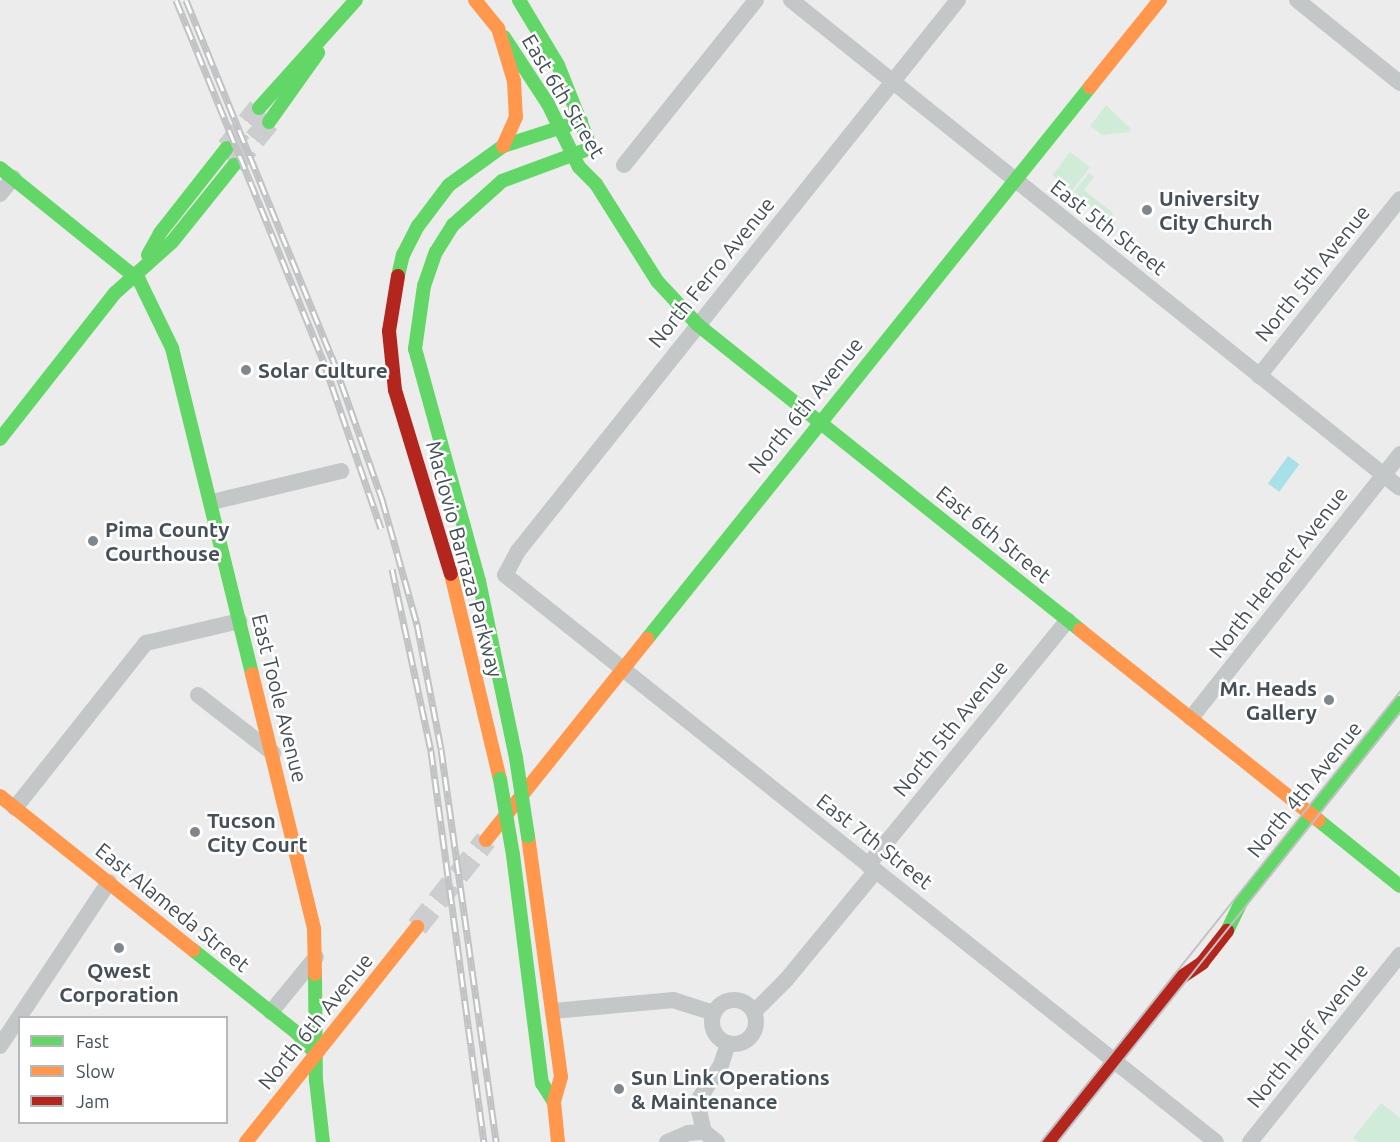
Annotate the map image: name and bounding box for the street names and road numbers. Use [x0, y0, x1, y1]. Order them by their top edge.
street label: East 6th Street [517, 29, 611, 163]
street label: East 5th Street [1046, 174, 1172, 280]
street label: North Ferro Avenue [642, 192, 780, 352]
street label: North 5th Avenue [1249, 200, 1375, 346]
street label: North 6th Avenue [742, 332, 868, 478]
street label: Maclovio Barraza Parkway [421, 438, 509, 680]
street label: East 6th Street [932, 480, 1056, 588]
street label: North Herbert Avenue [1203, 481, 1353, 663]
street label: East Toole Avenue [247, 611, 313, 785]
street label: North 5th Avenue [887, 655, 1013, 801]
street label: North 4th Avenue [1241, 716, 1367, 862]
street label: East 7th Street [812, 788, 938, 894]
street label: East Alameda Street [91, 837, 255, 977]
street label: North 6th Avenue [252, 948, 378, 1094]
street label: North Hoff Avenue [1241, 958, 1373, 1112]

